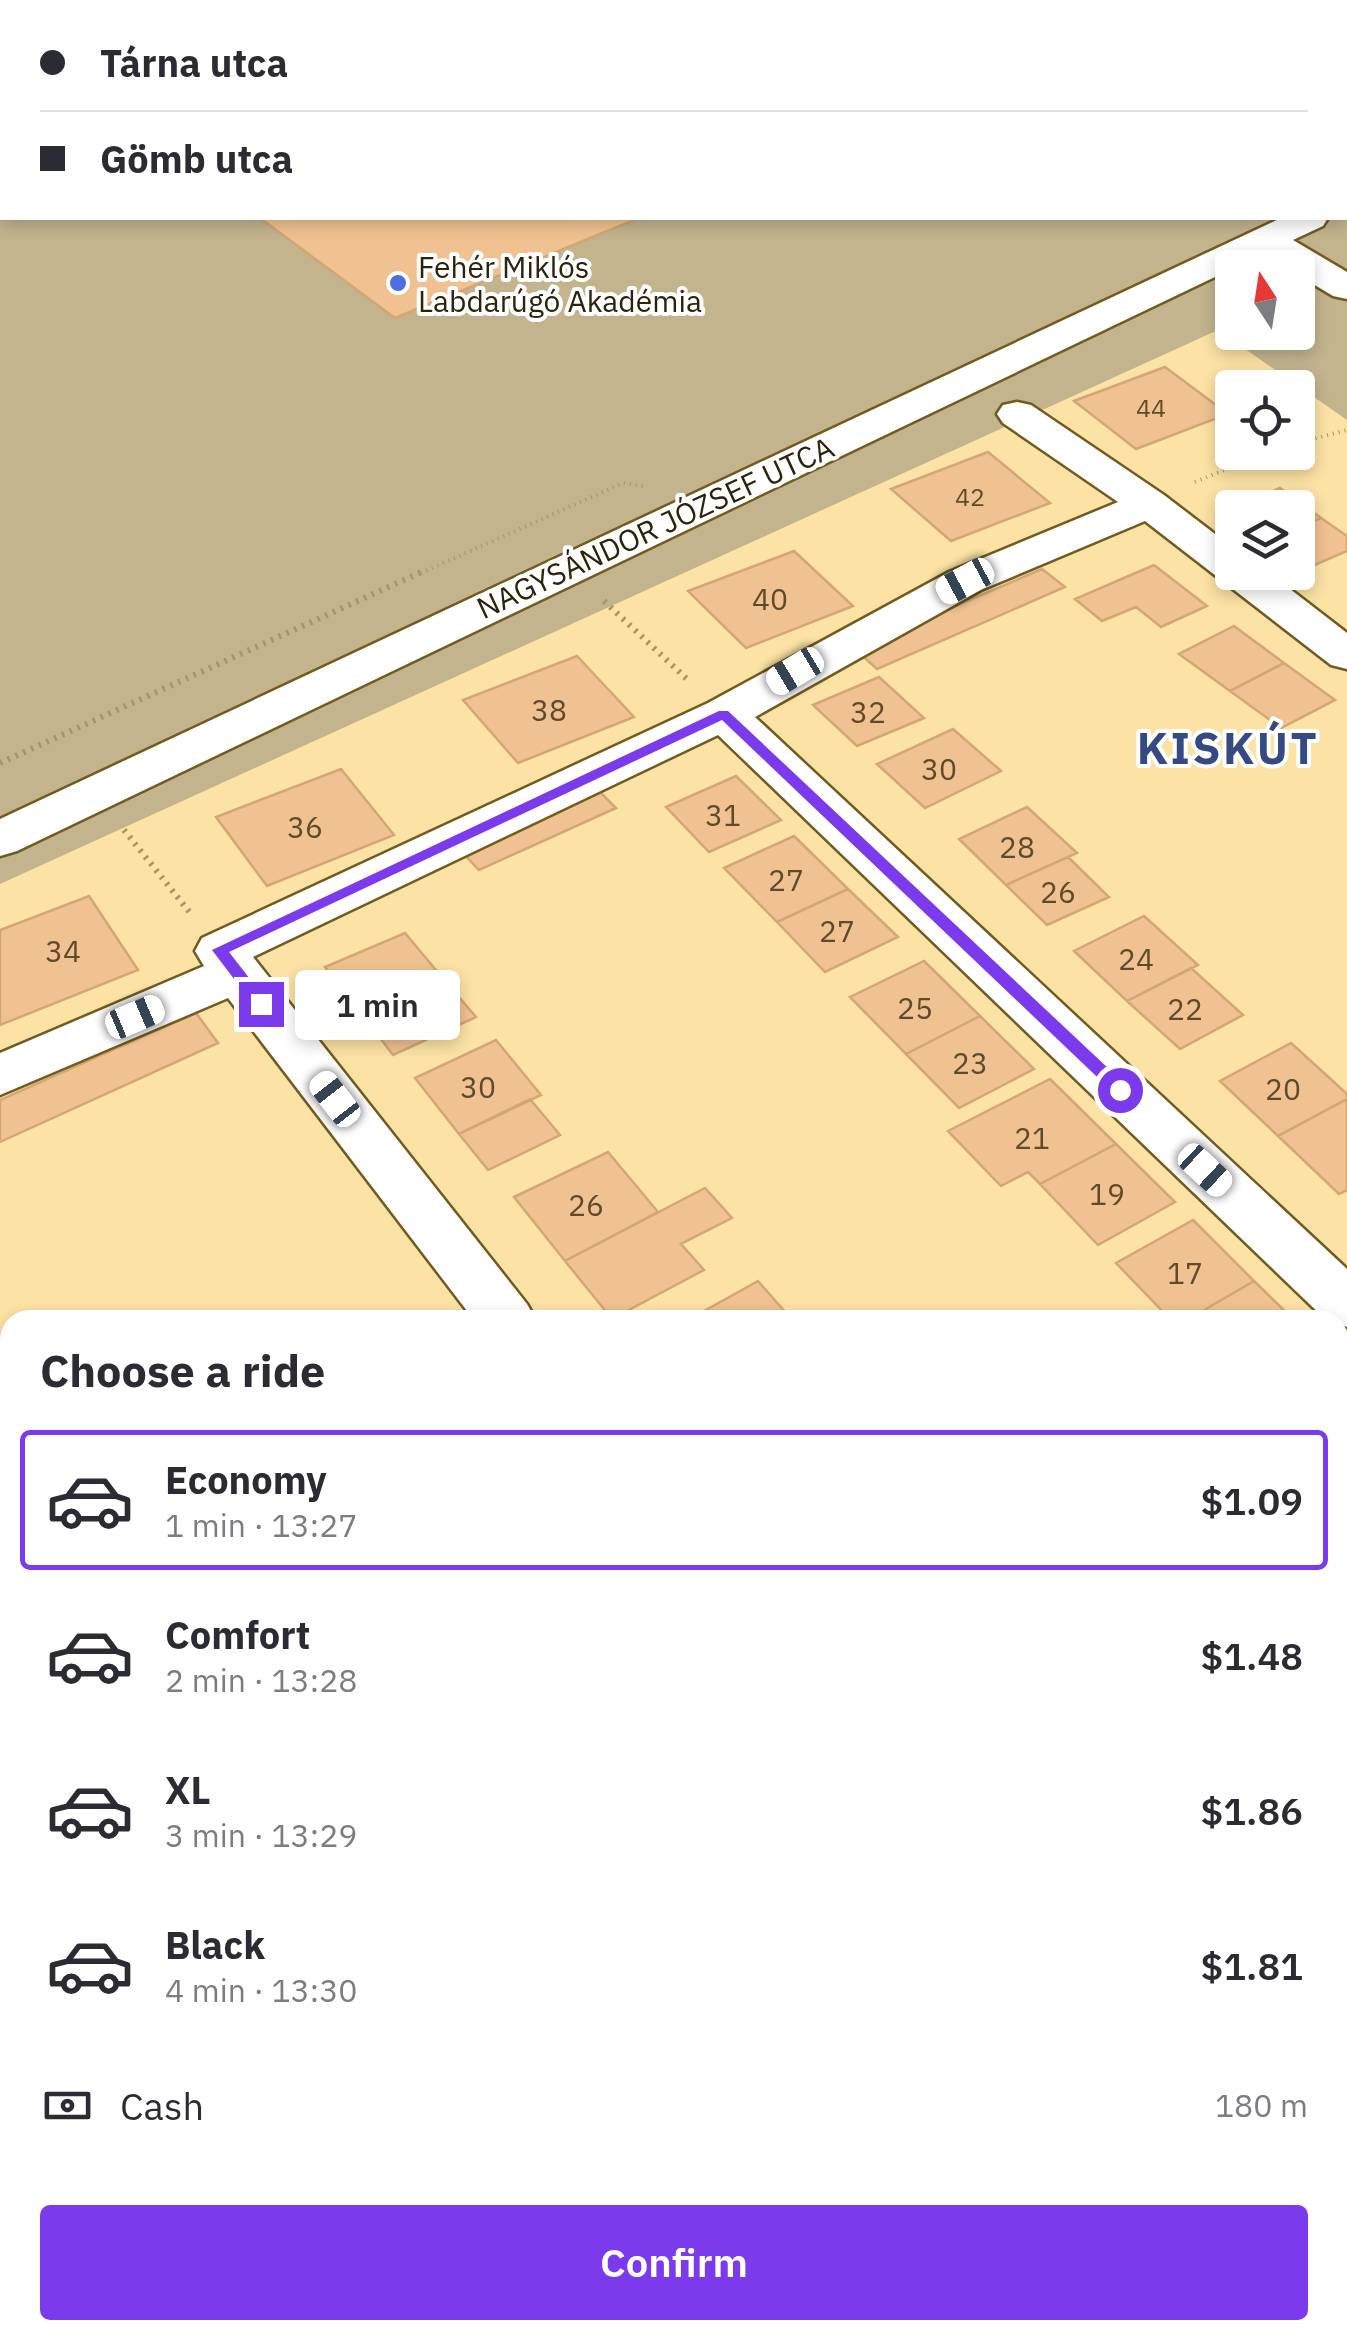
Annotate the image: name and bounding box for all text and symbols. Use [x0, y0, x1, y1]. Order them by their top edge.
text: Tárna utca [100, 38, 288, 87]
text: Gömb utca [100, 134, 293, 183]
place label: Fehér Miklós Labdarúgó Akadémia [418, 247, 702, 320]
north arrow [1215, 250, 1315, 350]
map controls [1215, 250, 1315, 590]
marker: Fehér Miklós Labdarúgó Akadémia [387, 272, 409, 294]
button: locate [1215, 370, 1315, 470]
house number: 44 [1136, 391, 1166, 424]
street label: NAGYSÁNDOR JÓZSEF UTCA [470, 427, 840, 627]
house number: 42 [955, 480, 985, 513]
button: layers [1215, 490, 1315, 590]
car [931, 554, 999, 608]
house number: 40 [752, 579, 788, 618]
car [762, 643, 828, 699]
house number: 38 [531, 690, 567, 729]
house number: 32 [850, 692, 886, 731]
district label: KISKÚT [1137, 718, 1319, 776]
house number: 30 [921, 749, 957, 788]
house number: 31 [705, 795, 741, 834]
house number: 36 [287, 807, 323, 846]
house number: 28 [999, 827, 1035, 866]
house number: 27 [768, 860, 804, 899]
house number: 26 [1040, 872, 1076, 911]
house number: 27 [819, 911, 855, 950]
house number: 34 [45, 931, 81, 970]
house number: 24 [1118, 939, 1154, 978]
callout: 1 min [296, 969, 461, 1039]
route end [239, 982, 284, 1027]
text: 1 min [336, 984, 419, 1026]
house number: 25 [897, 988, 933, 1027]
house number: 22 [1167, 989, 1203, 1028]
car [102, 991, 168, 1043]
house number: 23 [952, 1043, 988, 1082]
car [305, 1066, 365, 1132]
house number: 30 [460, 1067, 496, 1106]
route start [1098, 1068, 1143, 1113]
house number: 20 [1265, 1069, 1301, 1108]
house number: 21 [1014, 1118, 1050, 1157]
car [1173, 1139, 1237, 1201]
house number: 19 [1089, 1174, 1125, 1213]
house number: 26 [568, 1185, 604, 1224]
house number: 17 [1167, 1253, 1203, 1292]
text: Choose a ride [40, 1341, 325, 1399]
icon: car [45, 1455, 135, 1545]
text: Economy [165, 1455, 327, 1504]
text: $1.09 [1200, 1476, 1303, 1525]
text: 1 min · 13:27 [165, 1504, 358, 1546]
icon: car [45, 1610, 135, 1700]
text: Comfort [165, 1610, 310, 1659]
text: $1.48 [1200, 1631, 1303, 1680]
text: 2 min · 13:28 [165, 1659, 358, 1701]
icon: car [45, 1765, 135, 1855]
text: XL [165, 1765, 211, 1814]
text: $1.86 [1200, 1786, 1303, 1835]
text: 3 min · 13:29 [165, 1814, 358, 1856]
icon: car [45, 1920, 135, 2010]
text: Black [165, 1920, 265, 1969]
text: $1.81 [1200, 1941, 1303, 1990]
text: 4 min · 13:30 [165, 1969, 358, 2011]
icon: cash [40, 2078, 95, 2133]
text: Cash [120, 2081, 204, 2130]
text: 180 m [1215, 2084, 1308, 2126]
button: Confirm [40, 2205, 1308, 2320]

